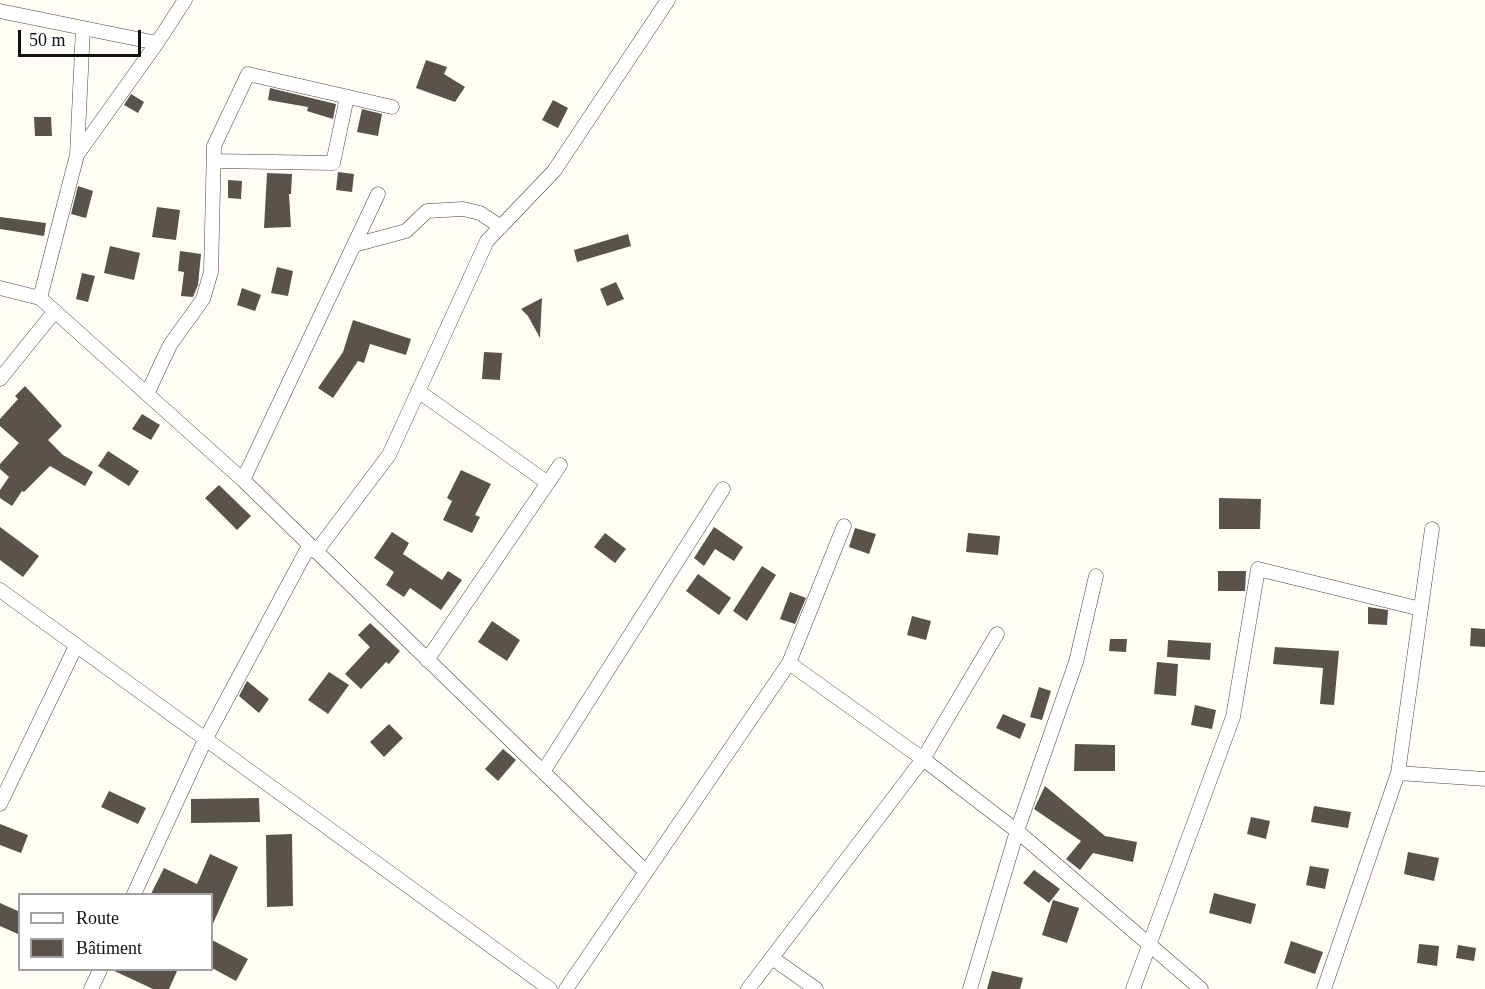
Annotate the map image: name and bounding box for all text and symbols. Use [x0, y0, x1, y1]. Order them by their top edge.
scale bar [21, 18, 144, 56]
text: 50 m [29, 30, 66, 50]
legend [18, 893, 213, 971]
text: Route [76, 908, 119, 928]
text: Bâtiment [76, 938, 142, 958]

